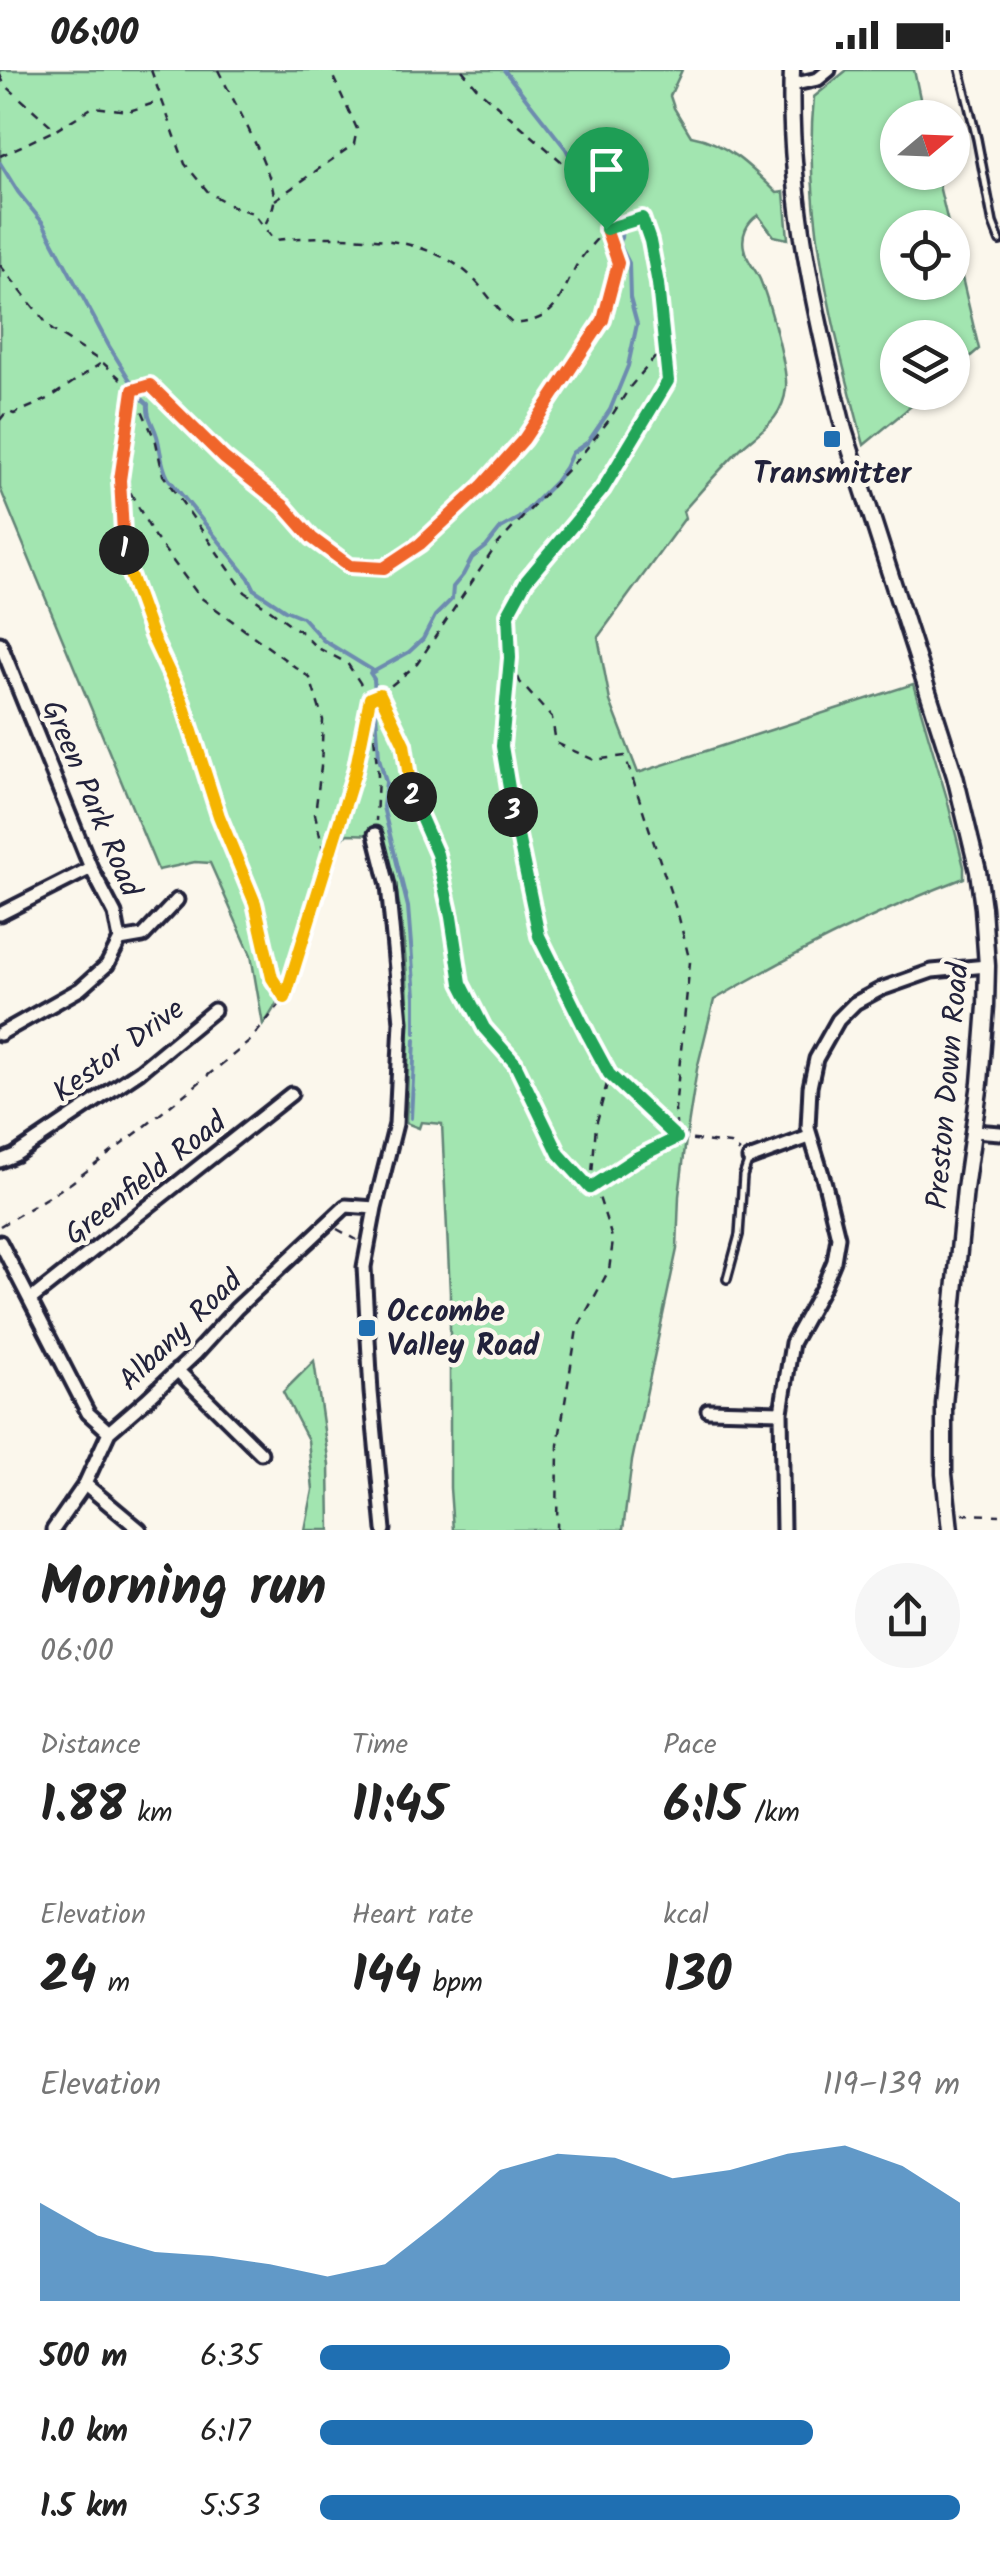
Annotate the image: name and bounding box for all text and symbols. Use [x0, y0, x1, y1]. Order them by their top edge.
text: 06:00 [50, 5, 138, 65]
north arrow [880, 100, 970, 190]
map controls [880, 100, 970, 410]
pin [564, 127, 649, 230]
icon: arrive [579, 142, 634, 197]
button: locate [880, 210, 970, 300]
button: layers [880, 320, 970, 410]
marker: Transmitter [821, 428, 843, 450]
place label: Transmitter [753, 451, 912, 499]
pin: 1 [99, 525, 149, 575]
text: 1 [120, 527, 128, 572]
street label: Green Park Road [27, 693, 154, 906]
pin: 2 [387, 772, 437, 822]
text: 2 [404, 774, 420, 819]
pin: 3 [488, 787, 538, 837]
text: 3 [505, 789, 521, 834]
street label: Preston Down Road [914, 960, 984, 1211]
street label: Kestor Drive [43, 987, 195, 1116]
street label: Greenfield Road [55, 1100, 239, 1259]
street label: Albany Road [108, 1259, 256, 1403]
place label: Occombe Valley Road [387, 1289, 540, 1371]
marker: Occombe Valley Road [356, 1317, 378, 1339]
text: Morning run [40, 1546, 327, 1633]
button: share [855, 1563, 960, 1668]
text: 06:00 [40, 1627, 114, 1678]
text: Distance [40, 1723, 141, 1768]
text: Time [352, 1723, 408, 1768]
text: Pace [663, 1723, 717, 1768]
text: 1.88 [40, 1768, 126, 1848]
text: 11:45 [352, 1768, 447, 1848]
text: 6:15 [663, 1768, 743, 1848]
text: km [126, 1791, 173, 1836]
text: /km [743, 1791, 800, 1836]
text: Elevation [40, 1893, 146, 1938]
text: Heart rate [352, 1893, 473, 1938]
text: kcal [663, 1893, 709, 1938]
text: 24 [40, 1938, 96, 2018]
text: 144 [352, 1938, 421, 2018]
text: 130 [663, 1938, 731, 2018]
text: m [96, 1961, 130, 2006]
text: bpm [421, 1961, 483, 2006]
text: Elevation [40, 2060, 161, 2111]
text: 119–139 m [823, 2060, 960, 2111]
text: 500 m [40, 2332, 128, 2383]
text: 6:35 [200, 2332, 261, 2383]
text: 1.0 km [40, 2407, 128, 2458]
text: 6:17 [200, 2407, 250, 2458]
text: 1.5 km [40, 2482, 128, 2533]
text: 5:53 [200, 2482, 261, 2533]

